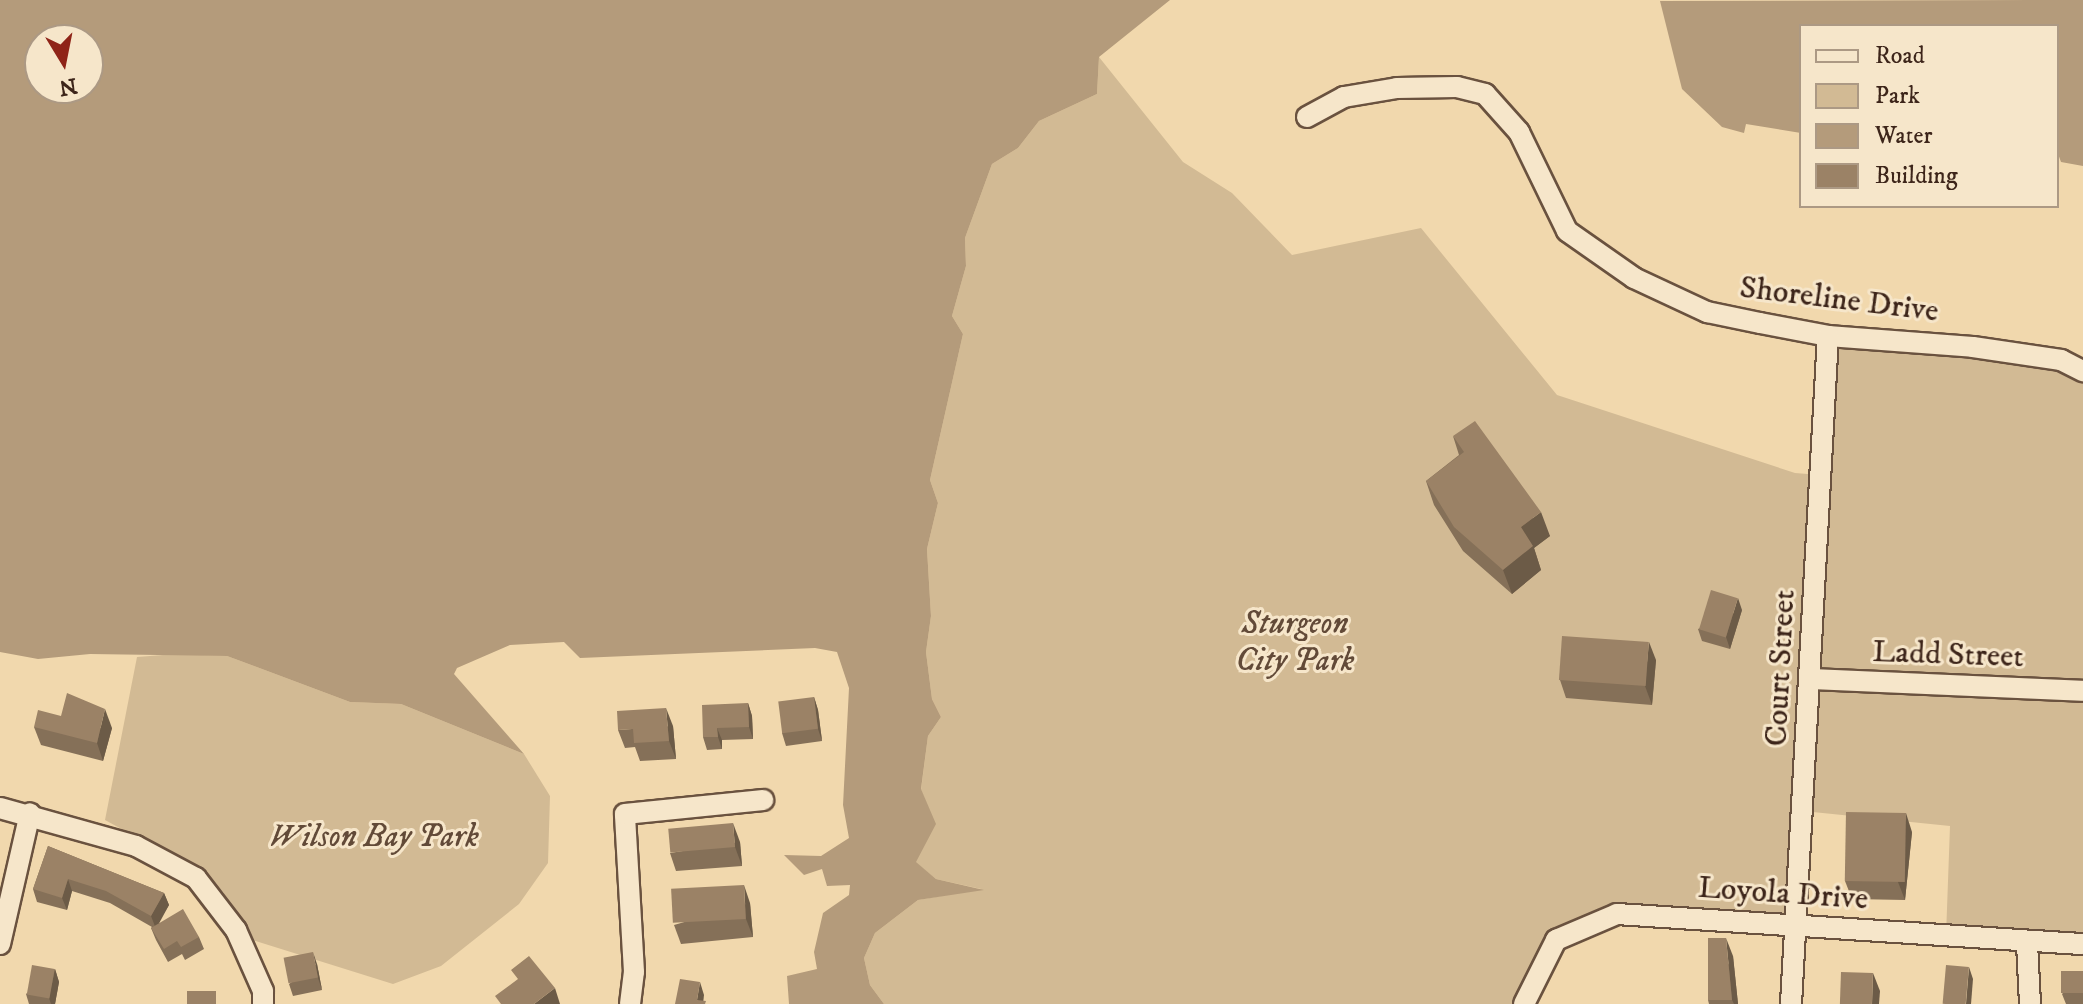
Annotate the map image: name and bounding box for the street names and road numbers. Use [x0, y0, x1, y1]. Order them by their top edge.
street label: Shoreline Drive [1737, 269, 1941, 331]
street label: Court Street [1758, 589, 1804, 747]
street label: Ladd Street [1872, 633, 2024, 677]
street label: Loyola Drive [1697, 869, 1869, 919]

